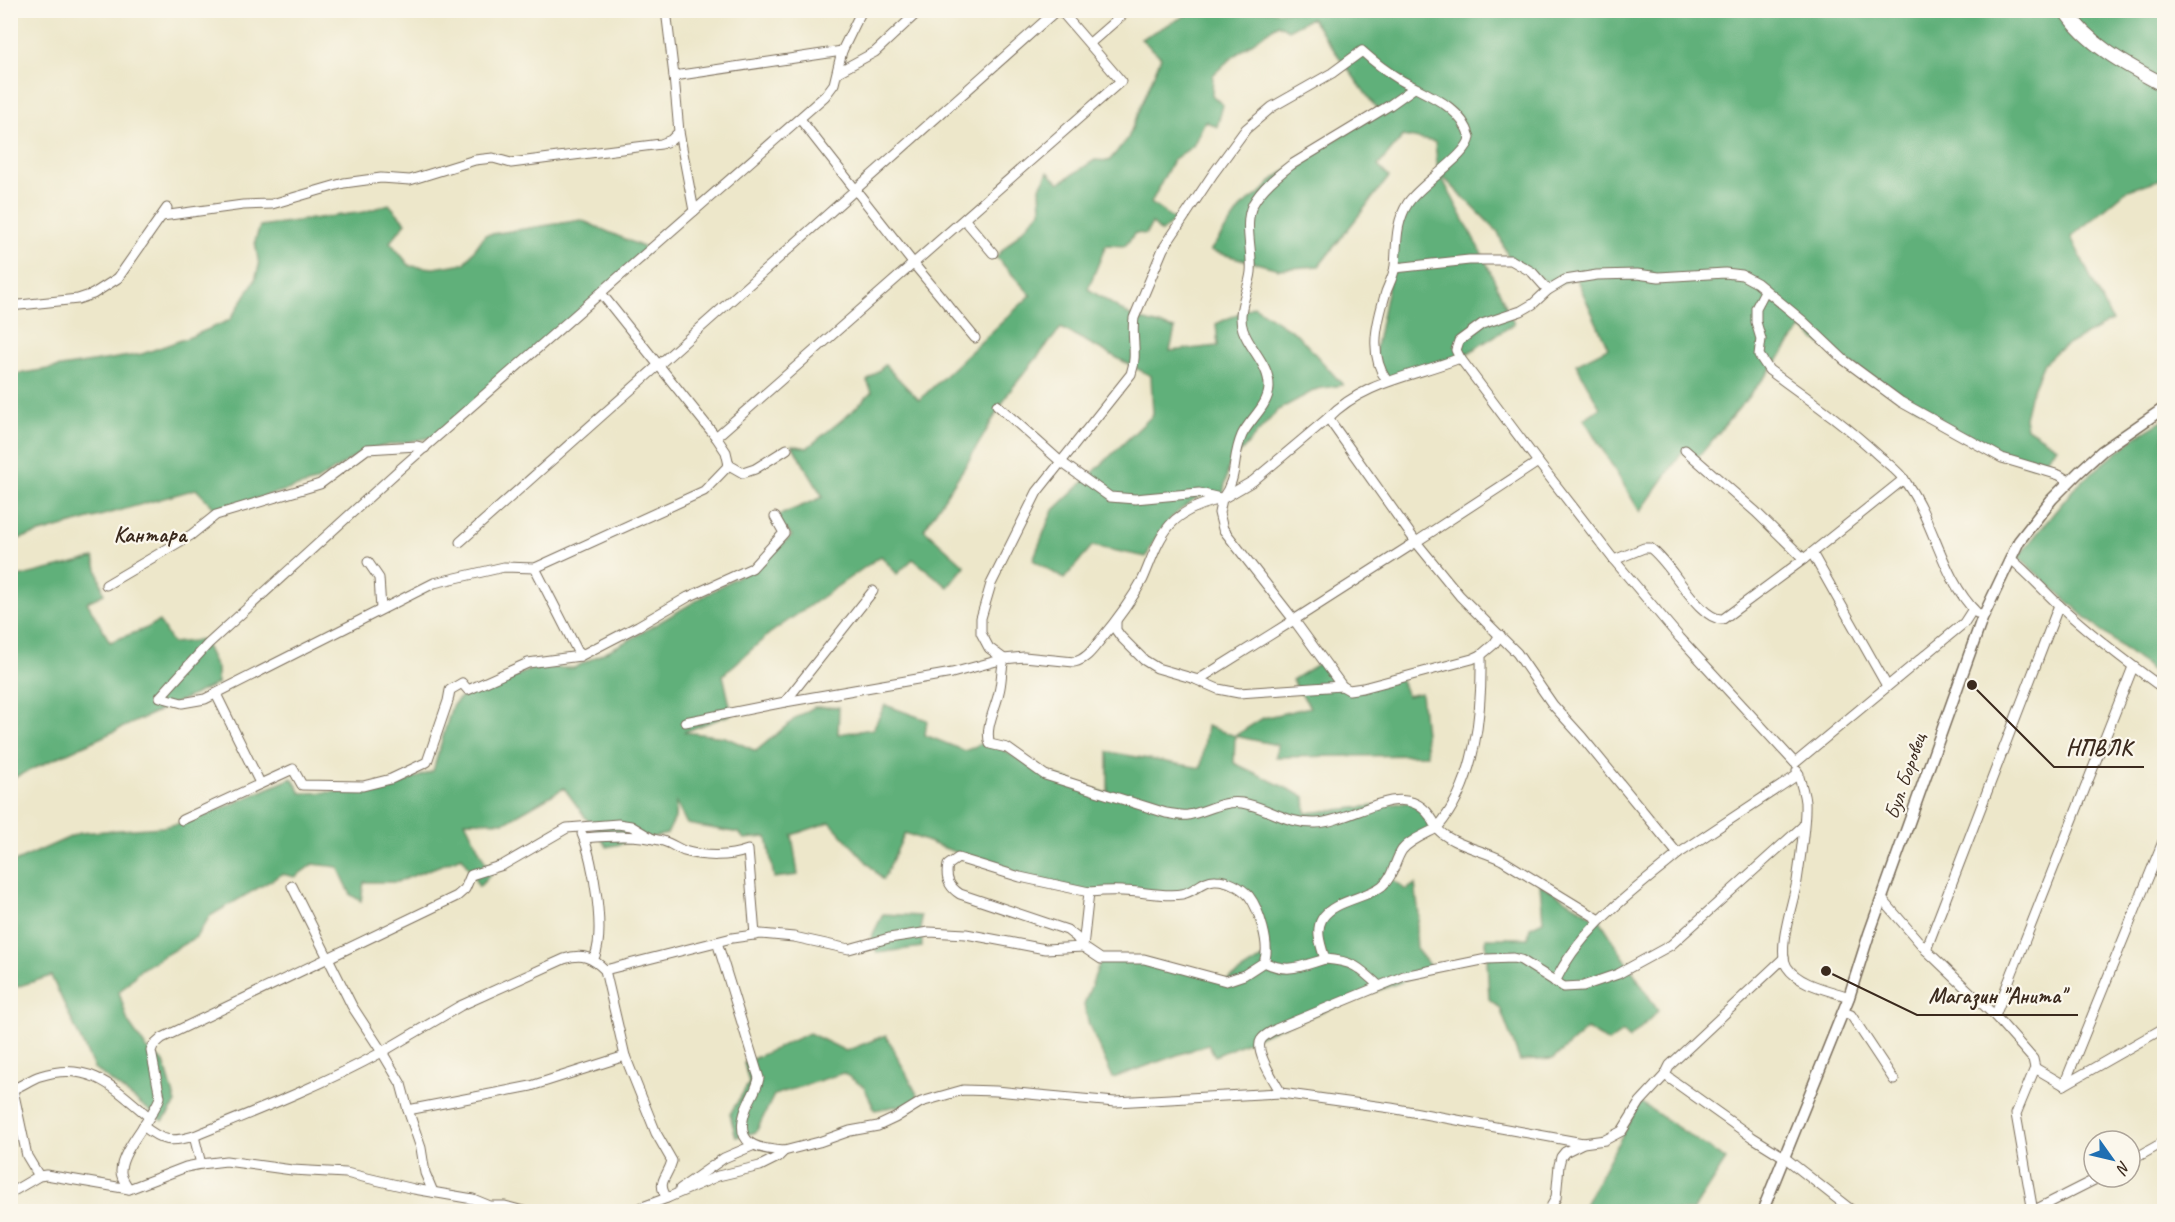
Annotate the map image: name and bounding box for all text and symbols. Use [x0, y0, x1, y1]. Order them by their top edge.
district label: Кантара [114, 521, 189, 549]
callout: НПВЛК [2054, 727, 2144, 767]
street label: Бул. Боровец [1878, 728, 1932, 822]
text: НПВЛК [2066, 734, 2135, 762]
callout: Магазин "Анита" [1917, 975, 2078, 1015]
text: Магазин "Анита" [1928, 982, 2070, 1011]
north arrow [2082, 1129, 2142, 1189]
text: N [2111, 1157, 2135, 1179]

